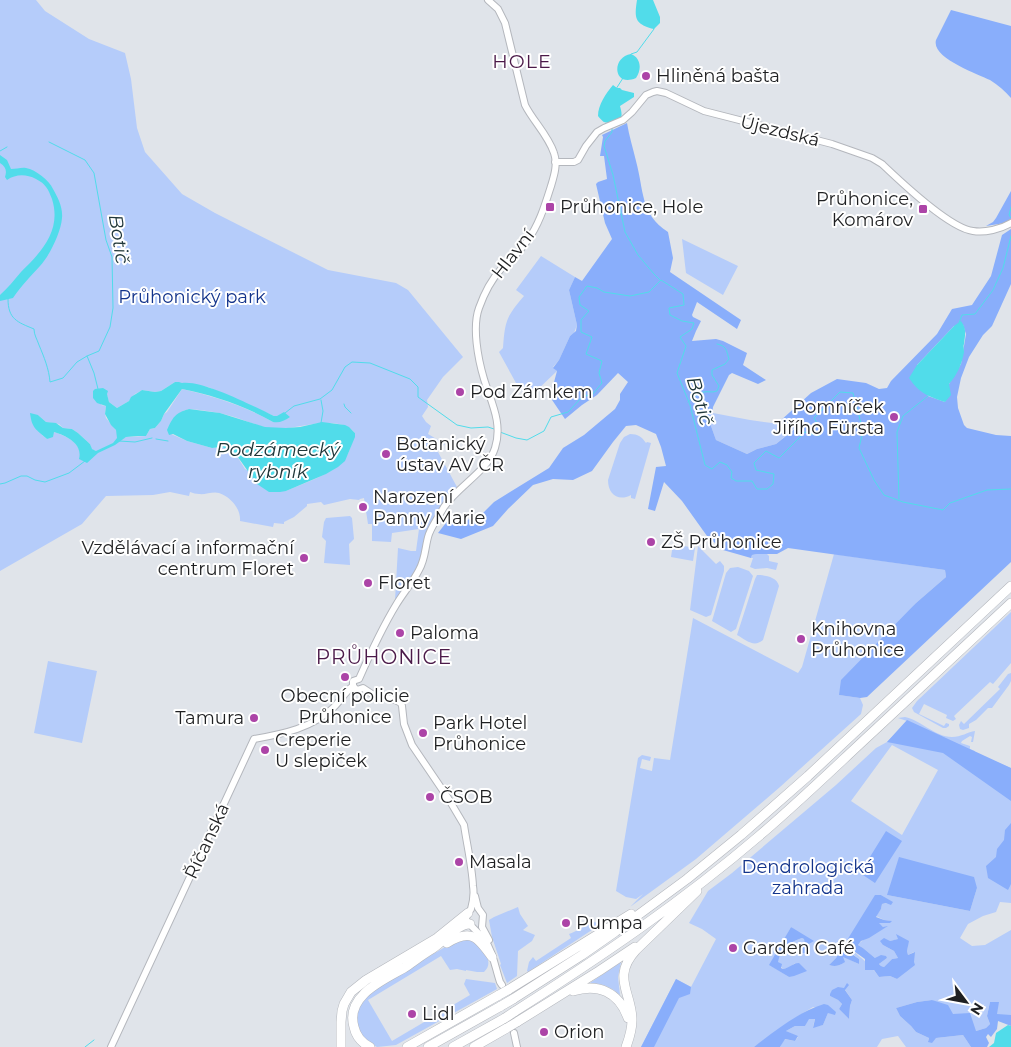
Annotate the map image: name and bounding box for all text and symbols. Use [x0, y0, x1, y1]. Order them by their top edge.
district label: HOLE [492, 50, 552, 73]
place label: Hliněná bašta [656, 65, 780, 87]
marker: Hliněná bašta [640, 70, 652, 82]
street label: Újezdská [738, 111, 822, 151]
place label: Průhonice, Komárov [816, 188, 913, 231]
place label: Průhonice, Hole [560, 196, 703, 218]
marker: Průhonice, Hole [544, 201, 556, 213]
marker: Průhonice, Komárov [917, 203, 929, 215]
water label: Botič [104, 213, 134, 266]
street label: Hlavní [487, 224, 540, 283]
park label: Průhonický park [118, 286, 266, 308]
water label: Botič [682, 374, 718, 428]
place label: Pod Zámkem [470, 381, 593, 403]
marker: Pod Zámkem [454, 386, 466, 398]
place label: Pomníček Jiřího Fürsta [772, 396, 884, 439]
marker: Pomníček Jiřího Fürsta [888, 411, 900, 423]
place label: Botanický ústav AV ČR [396, 433, 504, 476]
water label: Podzámecký rybník [216, 438, 342, 483]
marker: Botanický ústav AV ČR [380, 448, 392, 460]
place label: Narození Panny Marie [373, 486, 485, 529]
marker: Narození Panny Marie [357, 501, 369, 513]
place label: ZŠ Průhonice [661, 531, 782, 553]
marker: ZŠ Průhonice [645, 536, 657, 548]
place label: Vzdělávací a informační centrum Floret [81, 537, 295, 580]
marker: Vzdělávací a informační centrum Floret [298, 552, 310, 564]
place label: Floret [378, 572, 431, 594]
marker: Floret [362, 577, 374, 589]
place label: Knihovna Průhonice [811, 618, 904, 661]
place label: Paloma [410, 622, 479, 644]
marker: Paloma [394, 627, 406, 639]
marker: Knihovna Průhonice [795, 633, 807, 645]
district label: PRŮHONICE [316, 644, 452, 669]
marker: Obecní policie Průhonice [339, 671, 351, 683]
place label: Obecní policie Průhonice [281, 685, 410, 728]
place label: Tamura [175, 707, 244, 729]
marker: Tamura [248, 712, 260, 724]
place label: Park Hotel Průhonice [433, 712, 527, 755]
marker: Park Hotel Průhonice [417, 727, 429, 739]
place label: Creperie U slepiček [275, 729, 367, 772]
marker: Creperie U slepiček [259, 744, 271, 756]
place label: ČSOB [440, 786, 493, 808]
marker: ČSOB [424, 791, 436, 803]
street label: Říčanská [180, 800, 234, 882]
place label: Masala [469, 851, 532, 873]
marker: Masala [453, 856, 465, 868]
park label: Dendrologická zahrada [742, 856, 874, 899]
place label: Pumpa [576, 912, 643, 934]
marker: Pumpa [560, 917, 572, 929]
place label: Garden Café [743, 937, 855, 959]
marker: Garden Café [727, 942, 739, 954]
north arrow [941, 977, 991, 1027]
text: N [966, 999, 988, 1018]
place label: Lidl [422, 1003, 455, 1025]
marker: Lidl [406, 1008, 418, 1020]
place label: Orion [554, 1021, 604, 1043]
marker: Orion [538, 1026, 550, 1038]

